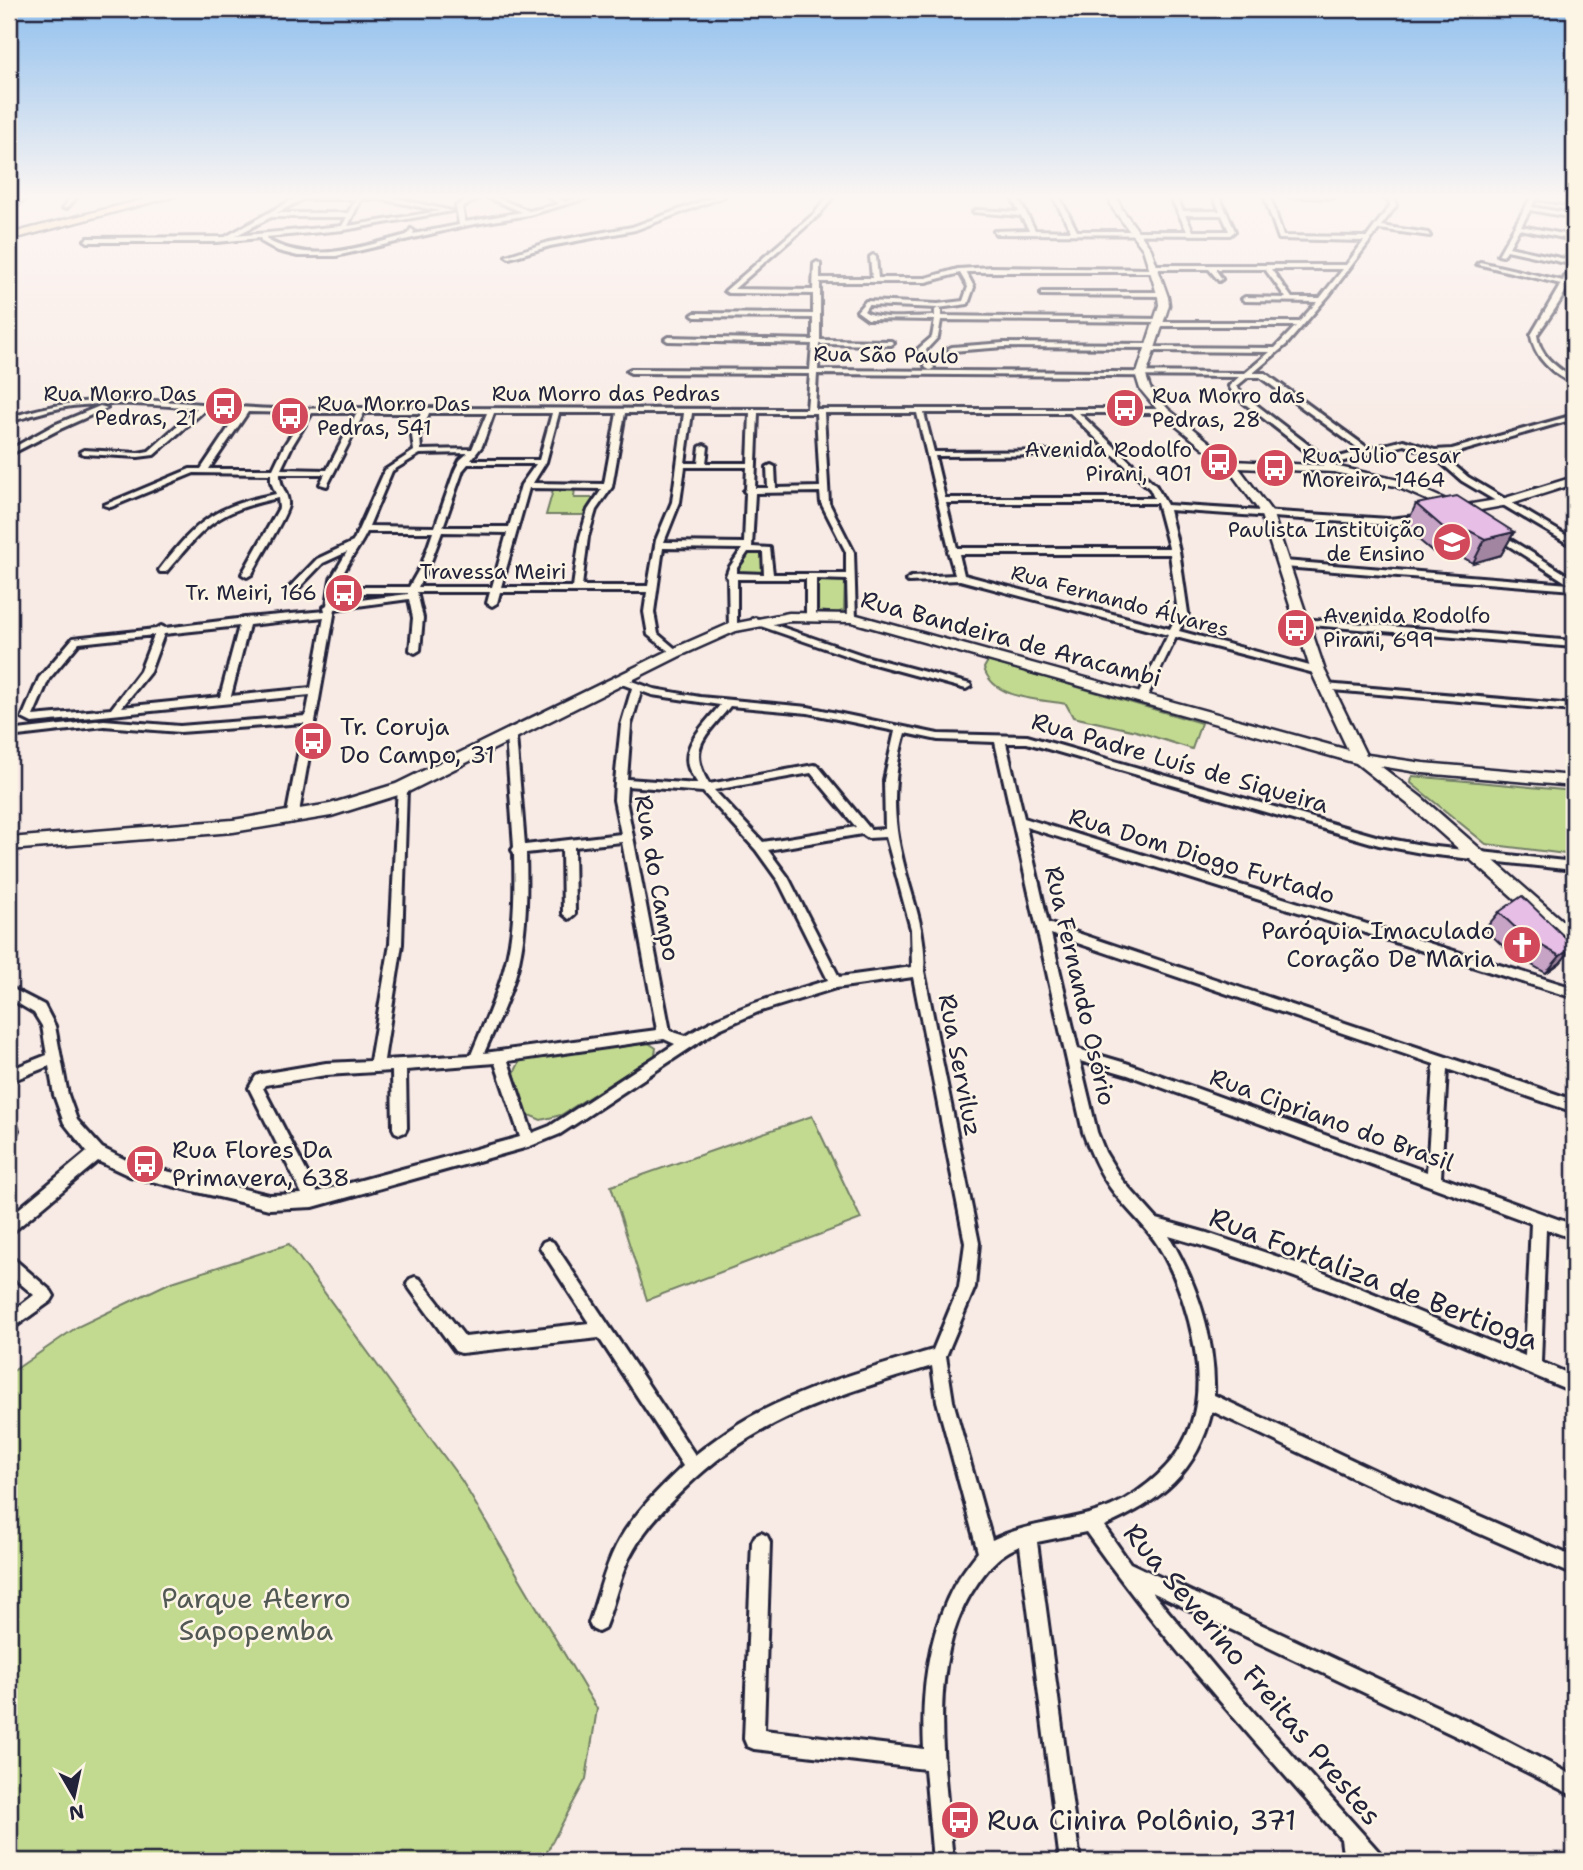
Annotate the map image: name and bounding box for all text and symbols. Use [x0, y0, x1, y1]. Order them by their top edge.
street label: Rua São Paulo [813, 340, 959, 370]
place label: Rua Morro Das Pedras, 21 [43, 380, 197, 432]
street label: Rua Morro das Pedras [492, 380, 720, 408]
place label: Rua Morro das Pedras, 28 [1152, 382, 1305, 434]
bus stop icon: Rua Morro Das Pedras, 21 [203, 385, 245, 427]
bus stop icon: Rua Morro das Pedras, 28 [1104, 387, 1146, 429]
place label: Rua Morro Das Pedras, 541 [317, 390, 471, 442]
bus stop icon: Rua Morro Das Pedras, 541 [269, 395, 311, 437]
place label: Avenida Rodolfo Pirani, 901 [1024, 436, 1192, 488]
bus stop icon: Avenida Rodolfo Pirani, 901 [1198, 441, 1240, 483]
place label: Rua Júlio Cesar Moreira, 1464 [1302, 442, 1461, 494]
bus stop icon: Rua Júlio Cesar Moreira, 1464 [1254, 447, 1296, 489]
place label: Paulista Instituição de Ensino [1228, 516, 1425, 568]
school or university icon: Paulista Instituição de Ensino [1431, 521, 1473, 563]
street label: Rua Fernando Álvares [1008, 557, 1232, 644]
street label: Travessa Meiri [420, 558, 567, 586]
bus stop icon: Tr. Meiri, 166 [323, 572, 365, 614]
place label: Tr. Meiri, 166 [185, 579, 317, 607]
street label: Rua Bandeira de Aracambi [857, 583, 1165, 695]
place label: Avenida Rodolfo Pirani, 699 [1323, 602, 1491, 654]
bus stop icon: Avenida Rodolfo Pirani, 699 [1275, 607, 1317, 649]
street label: Rua Padre Luís de Siqueira [1028, 705, 1332, 821]
place label: Tr. Coruja Do Campo, 31 [340, 711, 495, 771]
bus stop icon: Tr. Coruja Do Campo, 31 [292, 720, 334, 762]
street label: Rua do Campo [627, 792, 687, 964]
street label: Rua Dom Diogo Furtado [1065, 800, 1339, 912]
street label: Rua Fernando Osório [1037, 863, 1123, 1109]
place label: Paróquia Imaculado Coração De Maria [1261, 915, 1495, 975]
church icon: Paróquia Imaculado Coração De Maria [1501, 924, 1543, 966]
street label: Rua Serviluz [931, 991, 989, 1139]
street label: Rua Cipriano do Brasil [1205, 1061, 1459, 1179]
place label: Rua Flores Da Primavera, 638 [172, 1134, 350, 1194]
bus stop icon: Rua Flores Da Primavera, 638 [124, 1143, 166, 1185]
street label: Rua Fortaliza de Bertioga [1204, 1198, 1544, 1358]
street label: Rua Severino Freitas Prestes [1115, 1515, 1391, 1833]
park label: Parque Aterro Sapopemba [161, 1579, 351, 1649]
north arrow [38, 1762, 108, 1832]
text: N [67, 1799, 86, 1826]
bus stop icon: Rua Cinira Polônio, 371 [939, 1799, 981, 1841]
place label: Rua Cinira Polônio, 371 [987, 1801, 1296, 1839]

